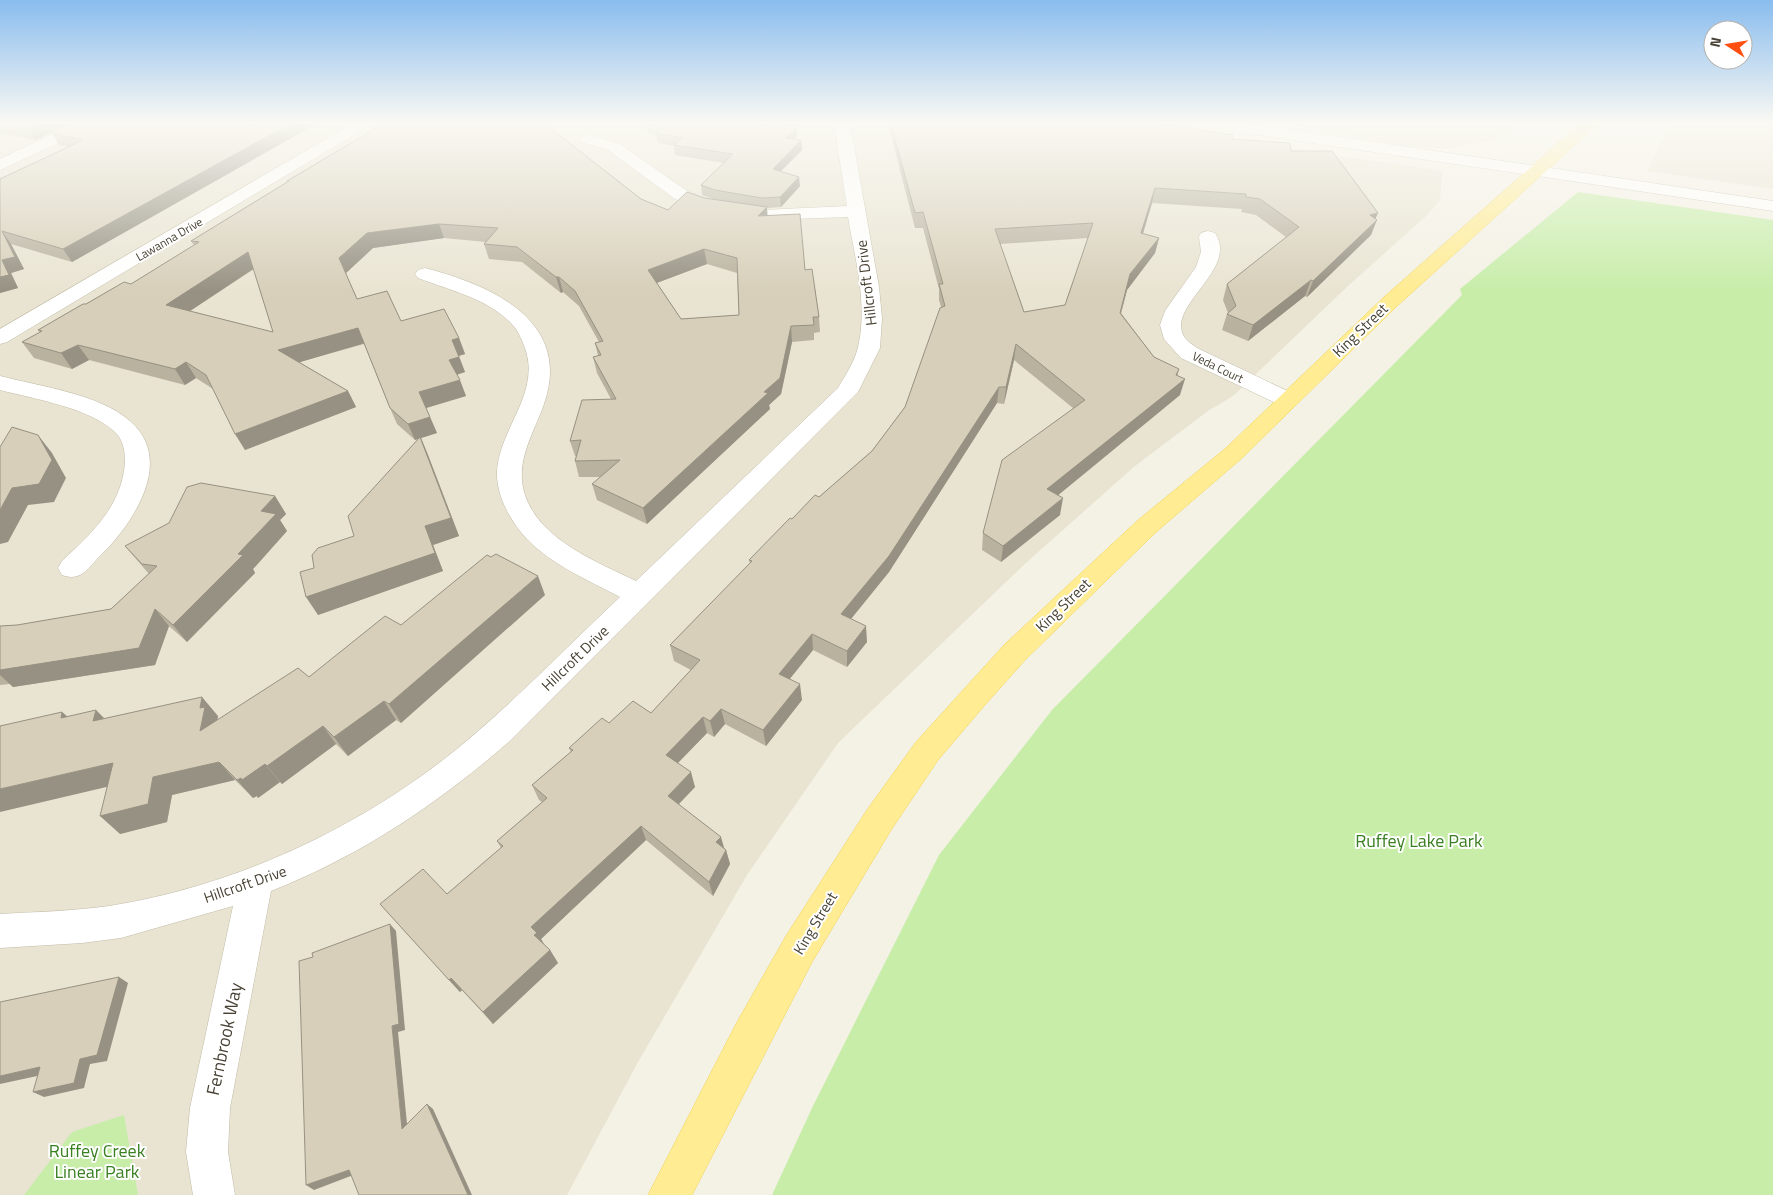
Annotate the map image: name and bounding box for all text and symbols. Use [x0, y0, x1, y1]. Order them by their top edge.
north arrow [1703, 20, 1753, 70]
text: N [1704, 35, 1726, 49]
street label: Lawanna Drive [132, 212, 206, 266]
street label: Hillcroft Drive [849, 239, 883, 327]
street label: King Street [1327, 297, 1394, 362]
street label: Veda Court [1189, 346, 1248, 388]
street label: King Street [1030, 572, 1097, 637]
street label: Hillcroft Drive [536, 620, 614, 696]
park label: Ruffey Lake Park [1355, 827, 1483, 854]
street label: Hillcroft Drive [201, 859, 289, 909]
street label: King Street [787, 887, 843, 959]
street label: Fernbrook Way [199, 980, 249, 1098]
park label: Ruffey Creek Linear Park [49, 1137, 146, 1185]

